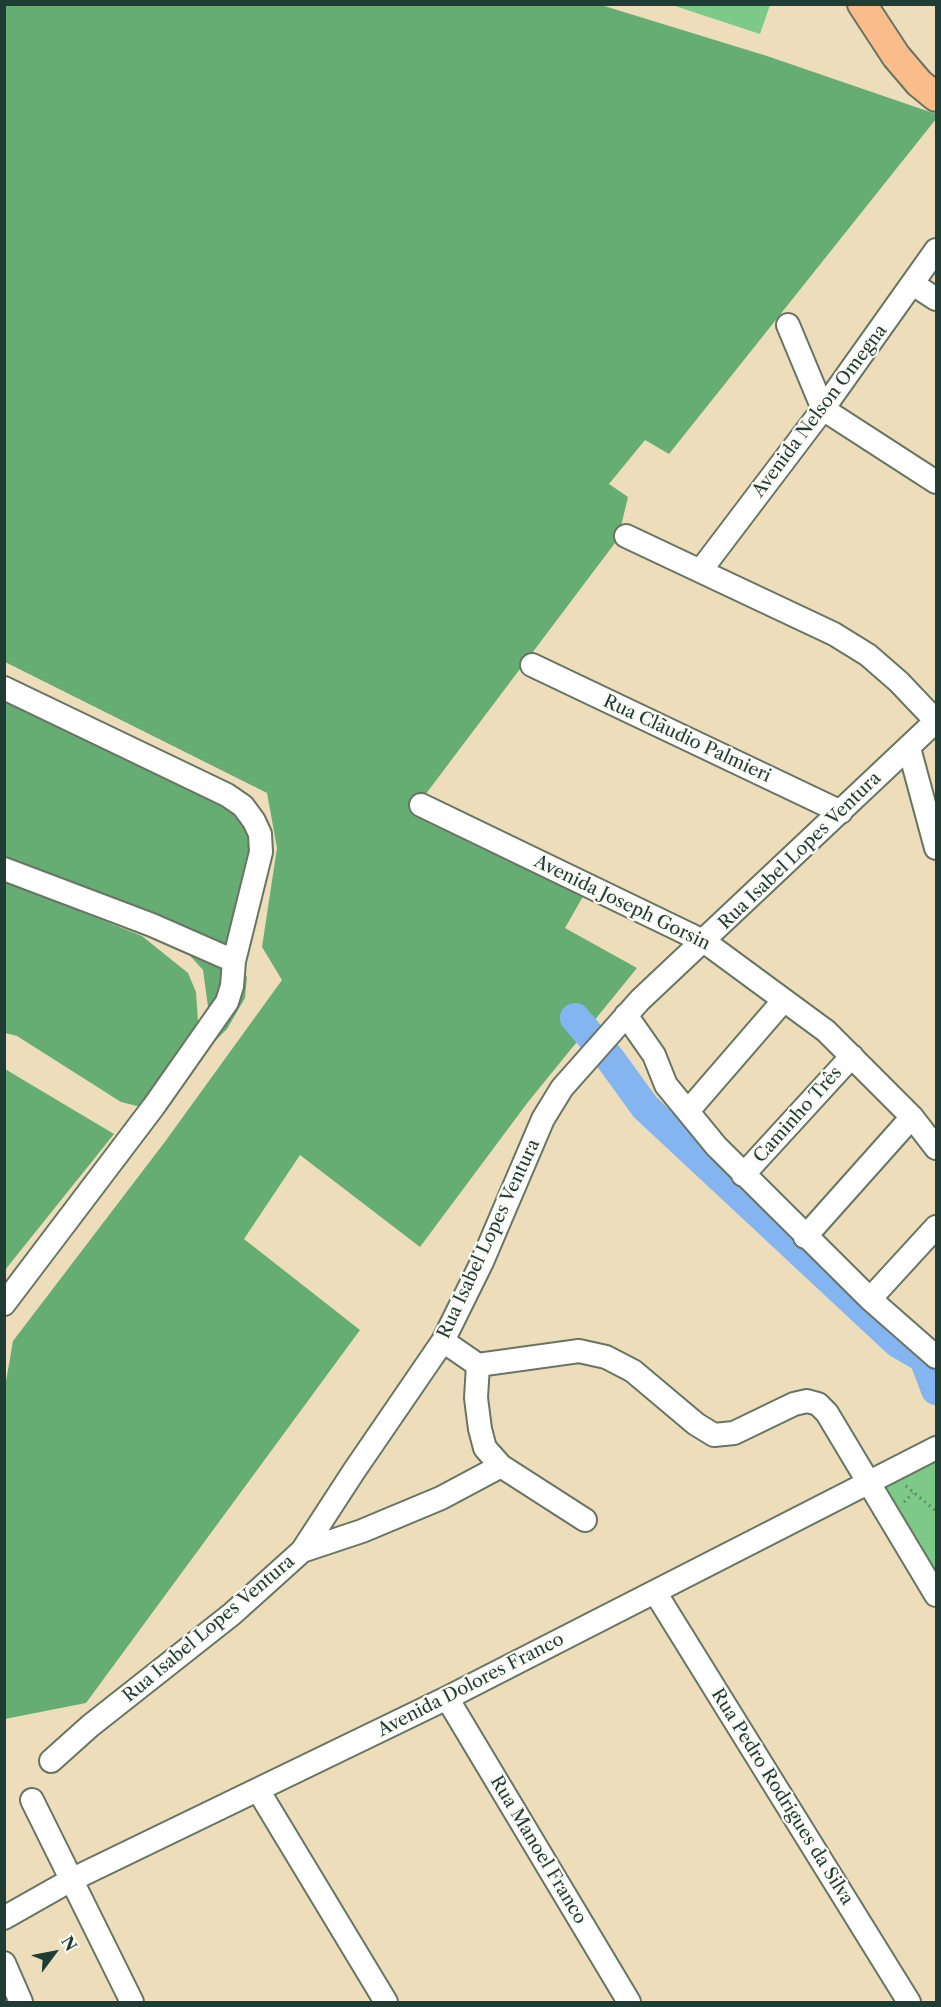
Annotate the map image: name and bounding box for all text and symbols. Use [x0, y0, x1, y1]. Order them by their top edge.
street label: Avenida Nelson Omegna [748, 320, 892, 502]
street label: Rua Clãudio Palmieri [600, 691, 774, 787]
street label: Rua Isabel Lopes Ventura [714, 768, 886, 934]
street label: Avenida Joseph Gorsin [530, 851, 714, 955]
street label: Caminho Três [749, 1063, 847, 1167]
street label: Rua Isabel Lopes Ventura [433, 1136, 545, 1342]
street label: Rua Isabel Lopes Ventura [119, 1551, 299, 1707]
street label: Avenida Dolores Franco [374, 1629, 568, 1741]
street label: Rua Pedro Rodrigues da Silva [706, 1685, 858, 1909]
street label: Rua Manoel Franco [485, 1772, 591, 1928]
north arrow [24, 1923, 84, 1983]
text: N [57, 1932, 81, 1955]

